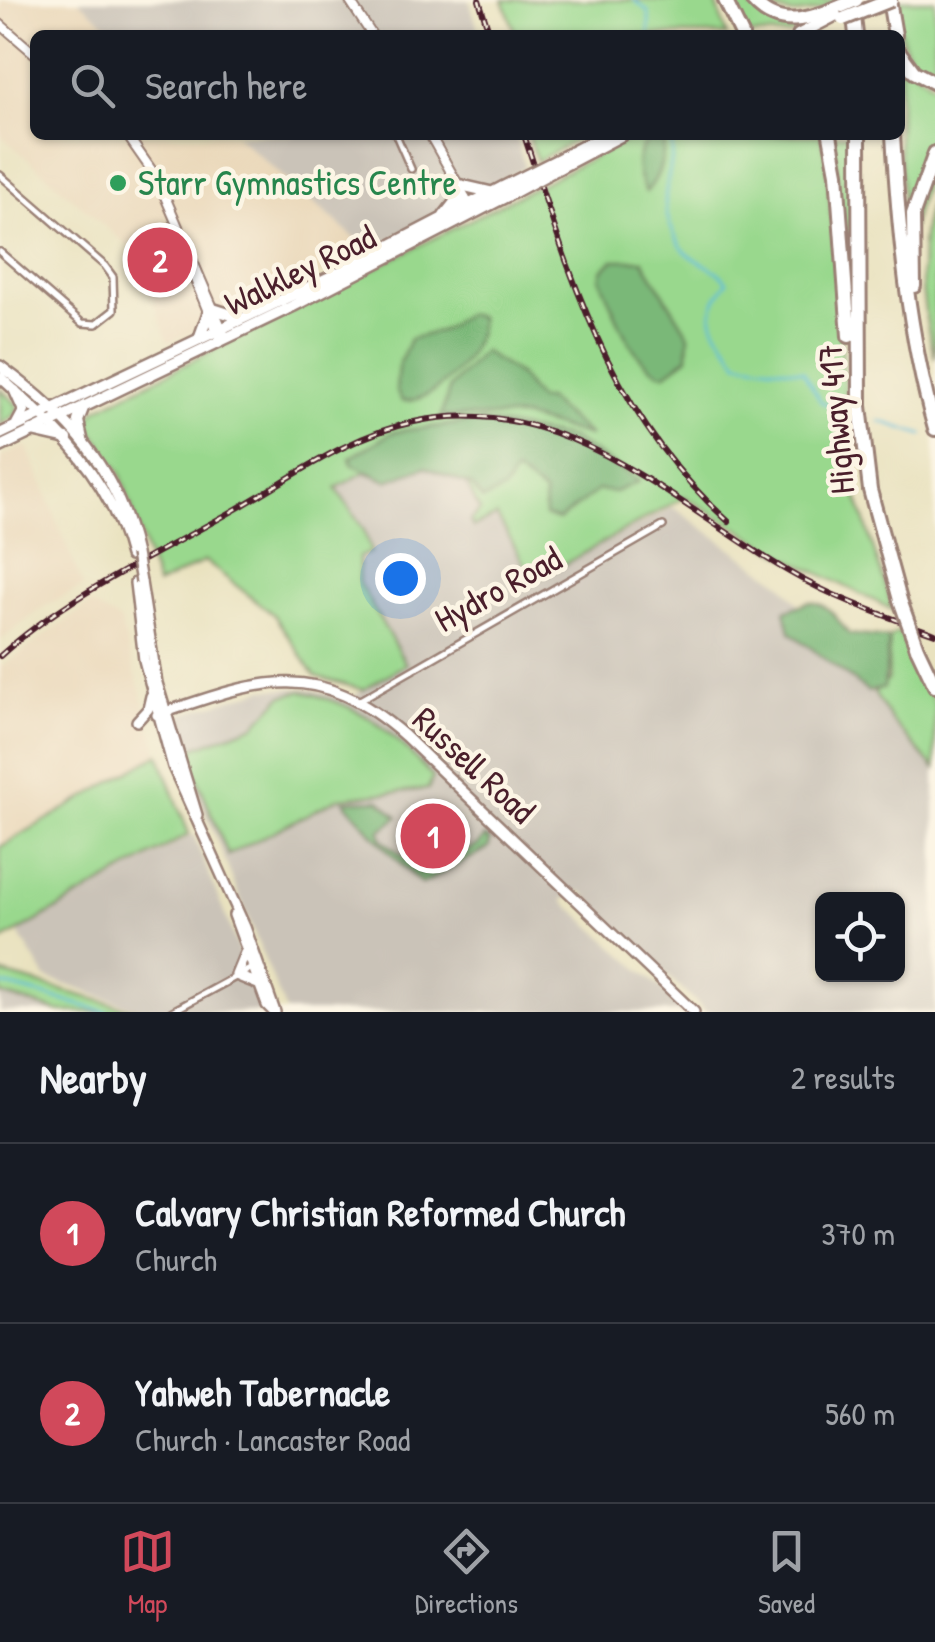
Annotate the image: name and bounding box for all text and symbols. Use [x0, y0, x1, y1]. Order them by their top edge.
search box [30, 30, 905, 140]
icon: search [65, 58, 120, 113]
text: Search here [145, 59, 307, 111]
place label: Starr Gymnastics Centre [138, 159, 457, 206]
marker: Starr Gymnastics Centre [107, 172, 129, 194]
street label: Walkley Road [216, 213, 383, 326]
pin: 2 [128, 222, 192, 298]
street label: Highway 417 [806, 342, 865, 496]
street label: Hydro Road [426, 535, 569, 643]
your location [375, 553, 426, 604]
street label: Russell Road [403, 696, 546, 833]
pin: 1 [400, 798, 466, 874]
map controls [815, 892, 905, 982]
button: locate [815, 892, 905, 982]
text: Nearby [40, 1049, 147, 1106]
text: 2 results [791, 1056, 895, 1099]
text: Calvary Christian Reformed Church [135, 1186, 625, 1238]
text: 1 [67, 1212, 78, 1255]
text: 370 m [821, 1212, 895, 1255]
text: Church [135, 1238, 217, 1281]
text: Yahweh Tabernacle [135, 1366, 390, 1418]
text: 2 [65, 1392, 80, 1435]
text: 560 m [825, 1392, 895, 1435]
text: Church · Lancaster Road [135, 1418, 410, 1461]
tab: Map [120, 1524, 175, 1622]
tab: Directions [415, 1524, 518, 1622]
tab: Saved [758, 1524, 815, 1622]

